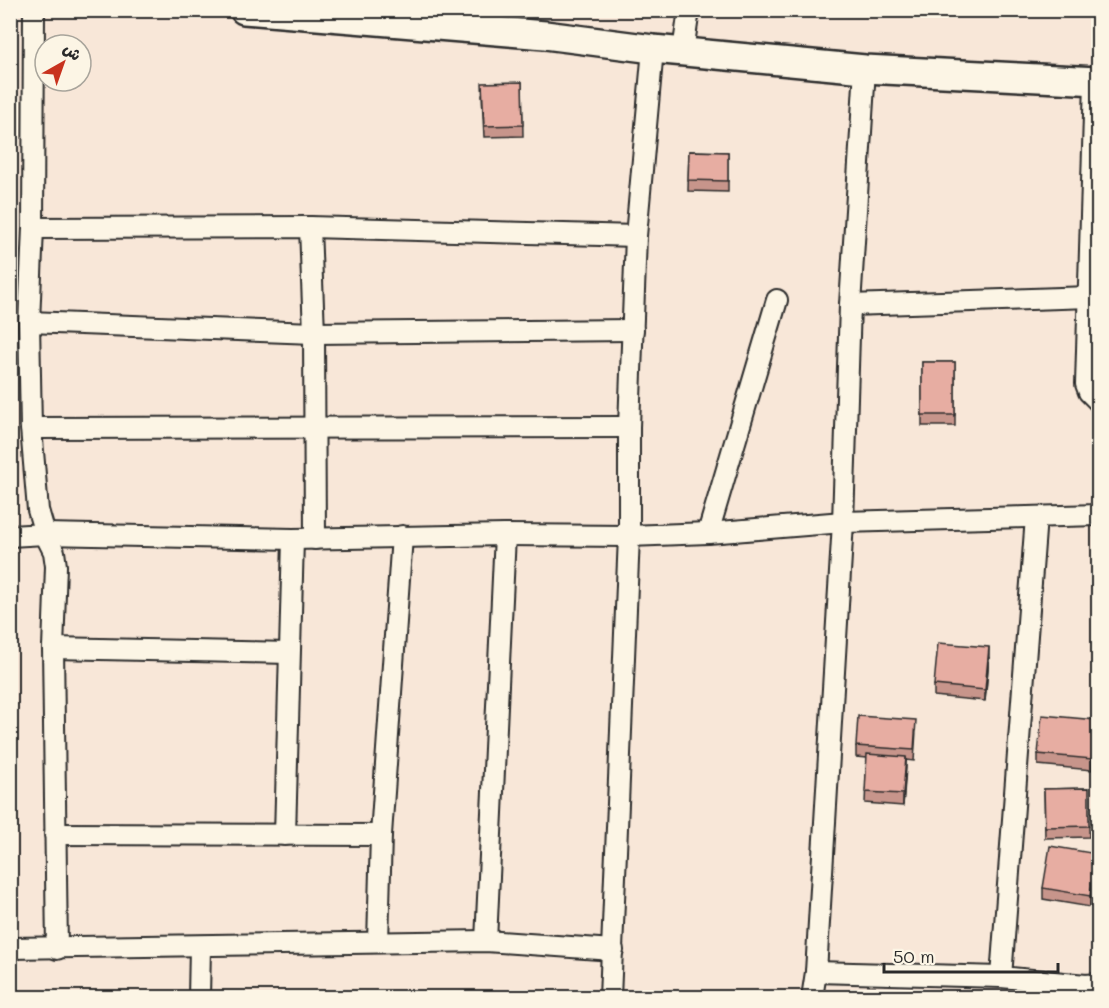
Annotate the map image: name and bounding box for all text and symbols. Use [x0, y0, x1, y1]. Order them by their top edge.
north arrow [33, 33, 93, 93]
text: ش [59, 37, 86, 65]
scale bar [884, 936, 1058, 974]
text: 50 m [893, 944, 935, 968]

